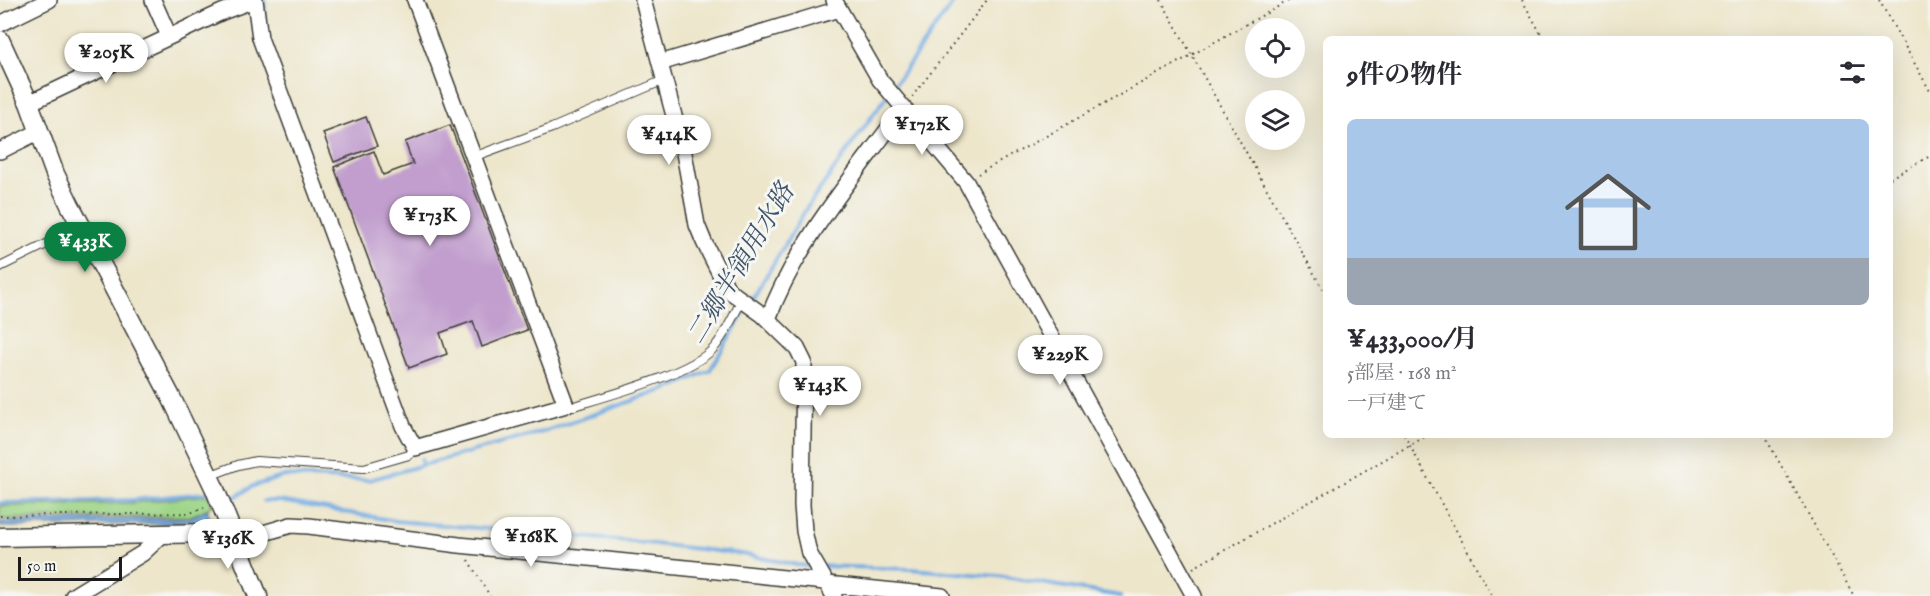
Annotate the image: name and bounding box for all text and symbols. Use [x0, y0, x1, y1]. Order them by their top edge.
map controls [1245, 18, 1305, 150]
button: locate [1245, 18, 1305, 78]
pin: ¥205K [64, 33, 148, 84]
text: ¥205K [78, 40, 134, 65]
icon: filters [1836, 56, 1869, 89]
text: 9件の物件 [1347, 59, 1462, 92]
button: layers [1245, 90, 1305, 150]
pin: ¥172K [880, 105, 964, 156]
text: ¥172K [894, 112, 950, 137]
pin: ¥414K [627, 115, 711, 166]
text: ¥414K [641, 122, 697, 147]
icon: home [1554, 158, 1662, 266]
water label: 二郷半領用水路 [680, 176, 803, 351]
pin: ¥173K [388, 196, 472, 247]
text: ¥173K [403, 203, 457, 228]
pin: ¥433K [43, 222, 127, 273]
text: ¥433K [58, 229, 112, 254]
text: ¥433,000/月 [1347, 323, 1478, 356]
pin: ¥229K [1018, 335, 1102, 386]
text: ¥229K [1032, 342, 1088, 367]
text: 5部屋 · 168 m² [1347, 361, 1457, 386]
pin: ¥143K [778, 366, 862, 417]
text: ¥143K [793, 373, 847, 398]
text: 一戸建て [1347, 391, 1427, 416]
pin: ¥168K [489, 517, 573, 568]
pin: ¥136K [186, 519, 270, 570]
text: ¥168K [505, 524, 557, 549]
text: ¥136K [202, 526, 254, 551]
scale bar [18, 554, 122, 582]
text: 50 m [27, 557, 56, 577]

